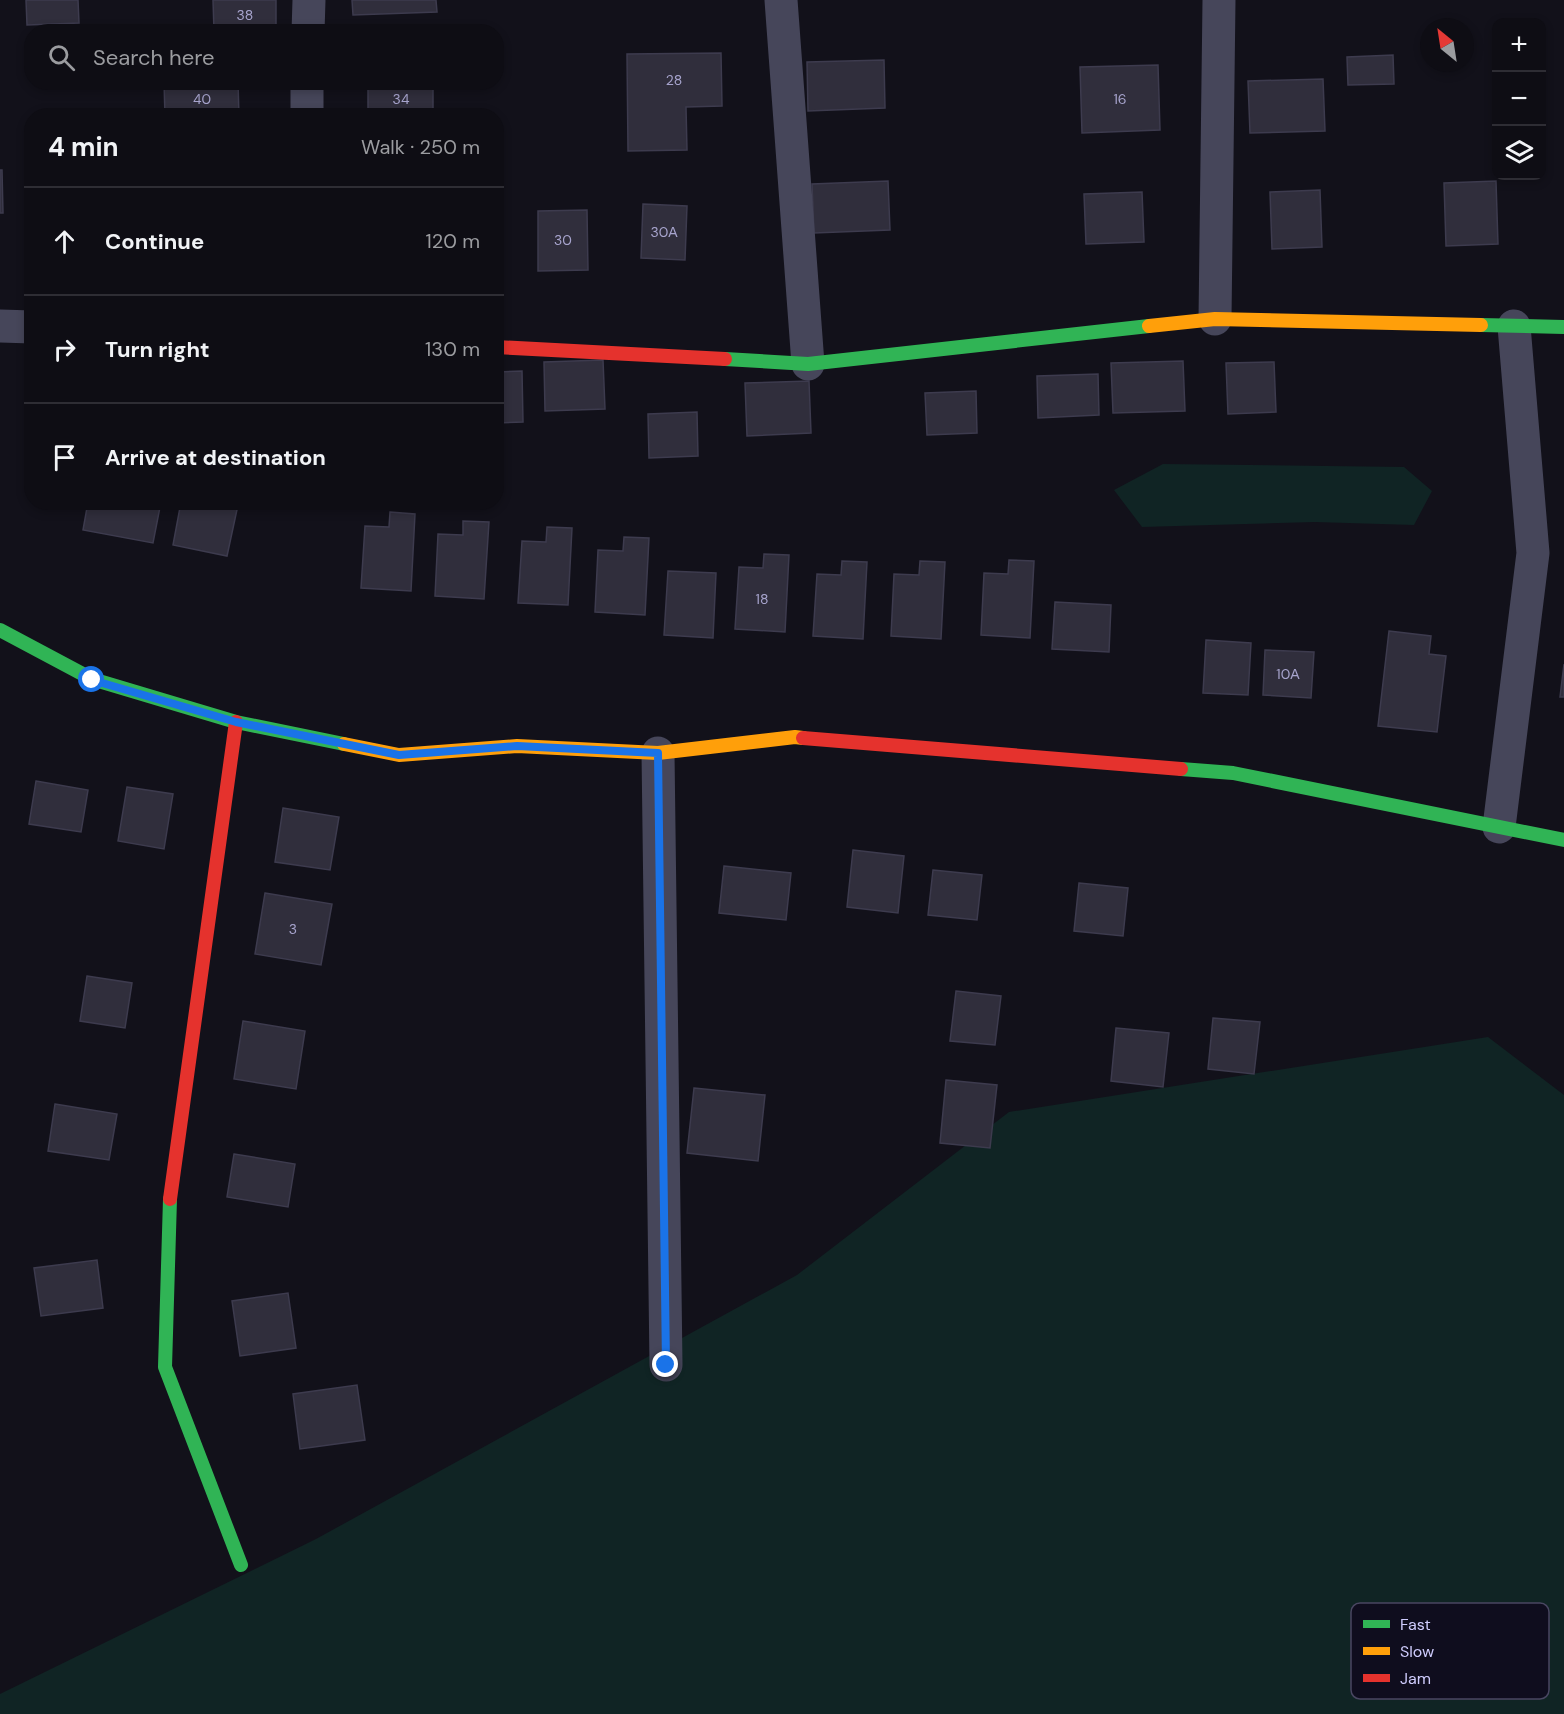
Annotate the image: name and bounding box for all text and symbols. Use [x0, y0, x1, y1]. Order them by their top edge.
house number: 38 [237, 6, 253, 24]
north arrow [1420, 18, 1474, 72]
map controls [1492, 18, 1546, 180]
button: + [1492, 18, 1546, 72]
search box [24, 24, 504, 90]
icon: search [45, 41, 78, 74]
text: Search here [93, 43, 214, 72]
house number: 28 [666, 71, 682, 89]
button: − [1492, 72, 1546, 126]
house number: 40 [193, 90, 211, 108]
house number: 34 [393, 90, 410, 108]
house number: 16 [1113, 90, 1127, 108]
button: layers [1492, 126, 1546, 180]
text: 4 min [48, 130, 119, 164]
text: Walk · 250 m [361, 134, 480, 160]
house number: 30А [650, 223, 678, 241]
icon: ahead [48, 225, 81, 258]
text: Continue [105, 227, 204, 256]
text: 120 m [426, 228, 480, 254]
house number: 30 [554, 231, 572, 249]
icon: right [48, 333, 81, 366]
text: Turn right [105, 335, 210, 364]
text: 130 m [425, 336, 480, 362]
icon: arrive [48, 441, 81, 474]
text: Arrive at destination [105, 443, 326, 472]
house number: 18 [756, 590, 768, 608]
house number: 10А [1276, 665, 1300, 683]
route start [78, 666, 104, 692]
house number: 3 [289, 920, 297, 938]
route end [652, 1351, 678, 1377]
legend [1351, 1603, 1549, 1699]
text: Fast [1400, 1614, 1431, 1635]
text: Slow [1400, 1641, 1434, 1662]
text: Jam [1400, 1668, 1431, 1689]

